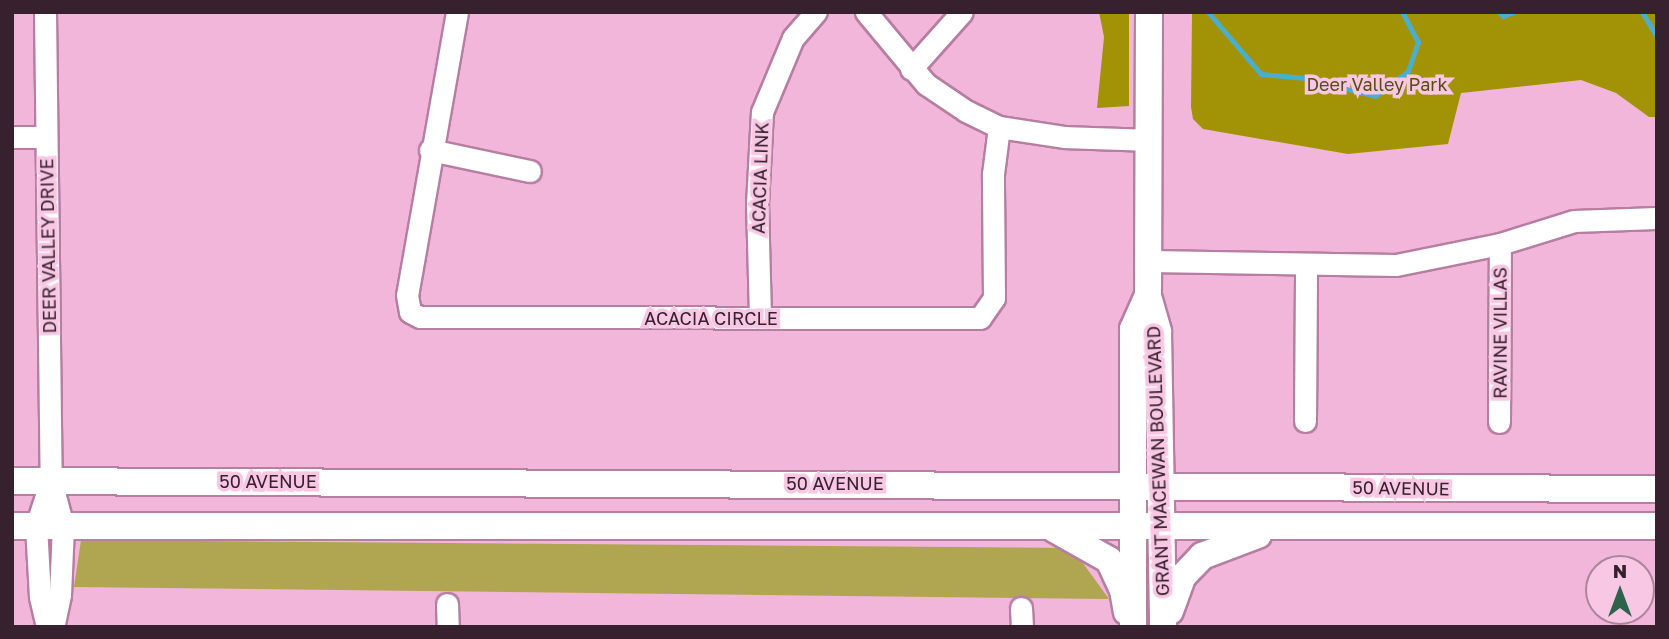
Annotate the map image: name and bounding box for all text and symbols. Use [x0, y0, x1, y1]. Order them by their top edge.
park label: Deer Valley Park [1306, 73, 1448, 95]
street label: ACACIA LINK [747, 122, 773, 234]
street label: DEER VALLEY DRIVE [36, 158, 60, 334]
street label: RAVINE VILLAS [1489, 267, 1511, 399]
street label: ACACIA CIRCLE [644, 307, 778, 329]
street label: GRANT MACEWAN BOULEVARD [1142, 326, 1174, 596]
street label: 50 AVENUE [219, 470, 317, 492]
street label: 50 AVENUE [786, 472, 884, 494]
street label: 50 AVENUE [1352, 476, 1450, 500]
north arrow [1585, 555, 1655, 625]
text: N [1613, 559, 1627, 582]

